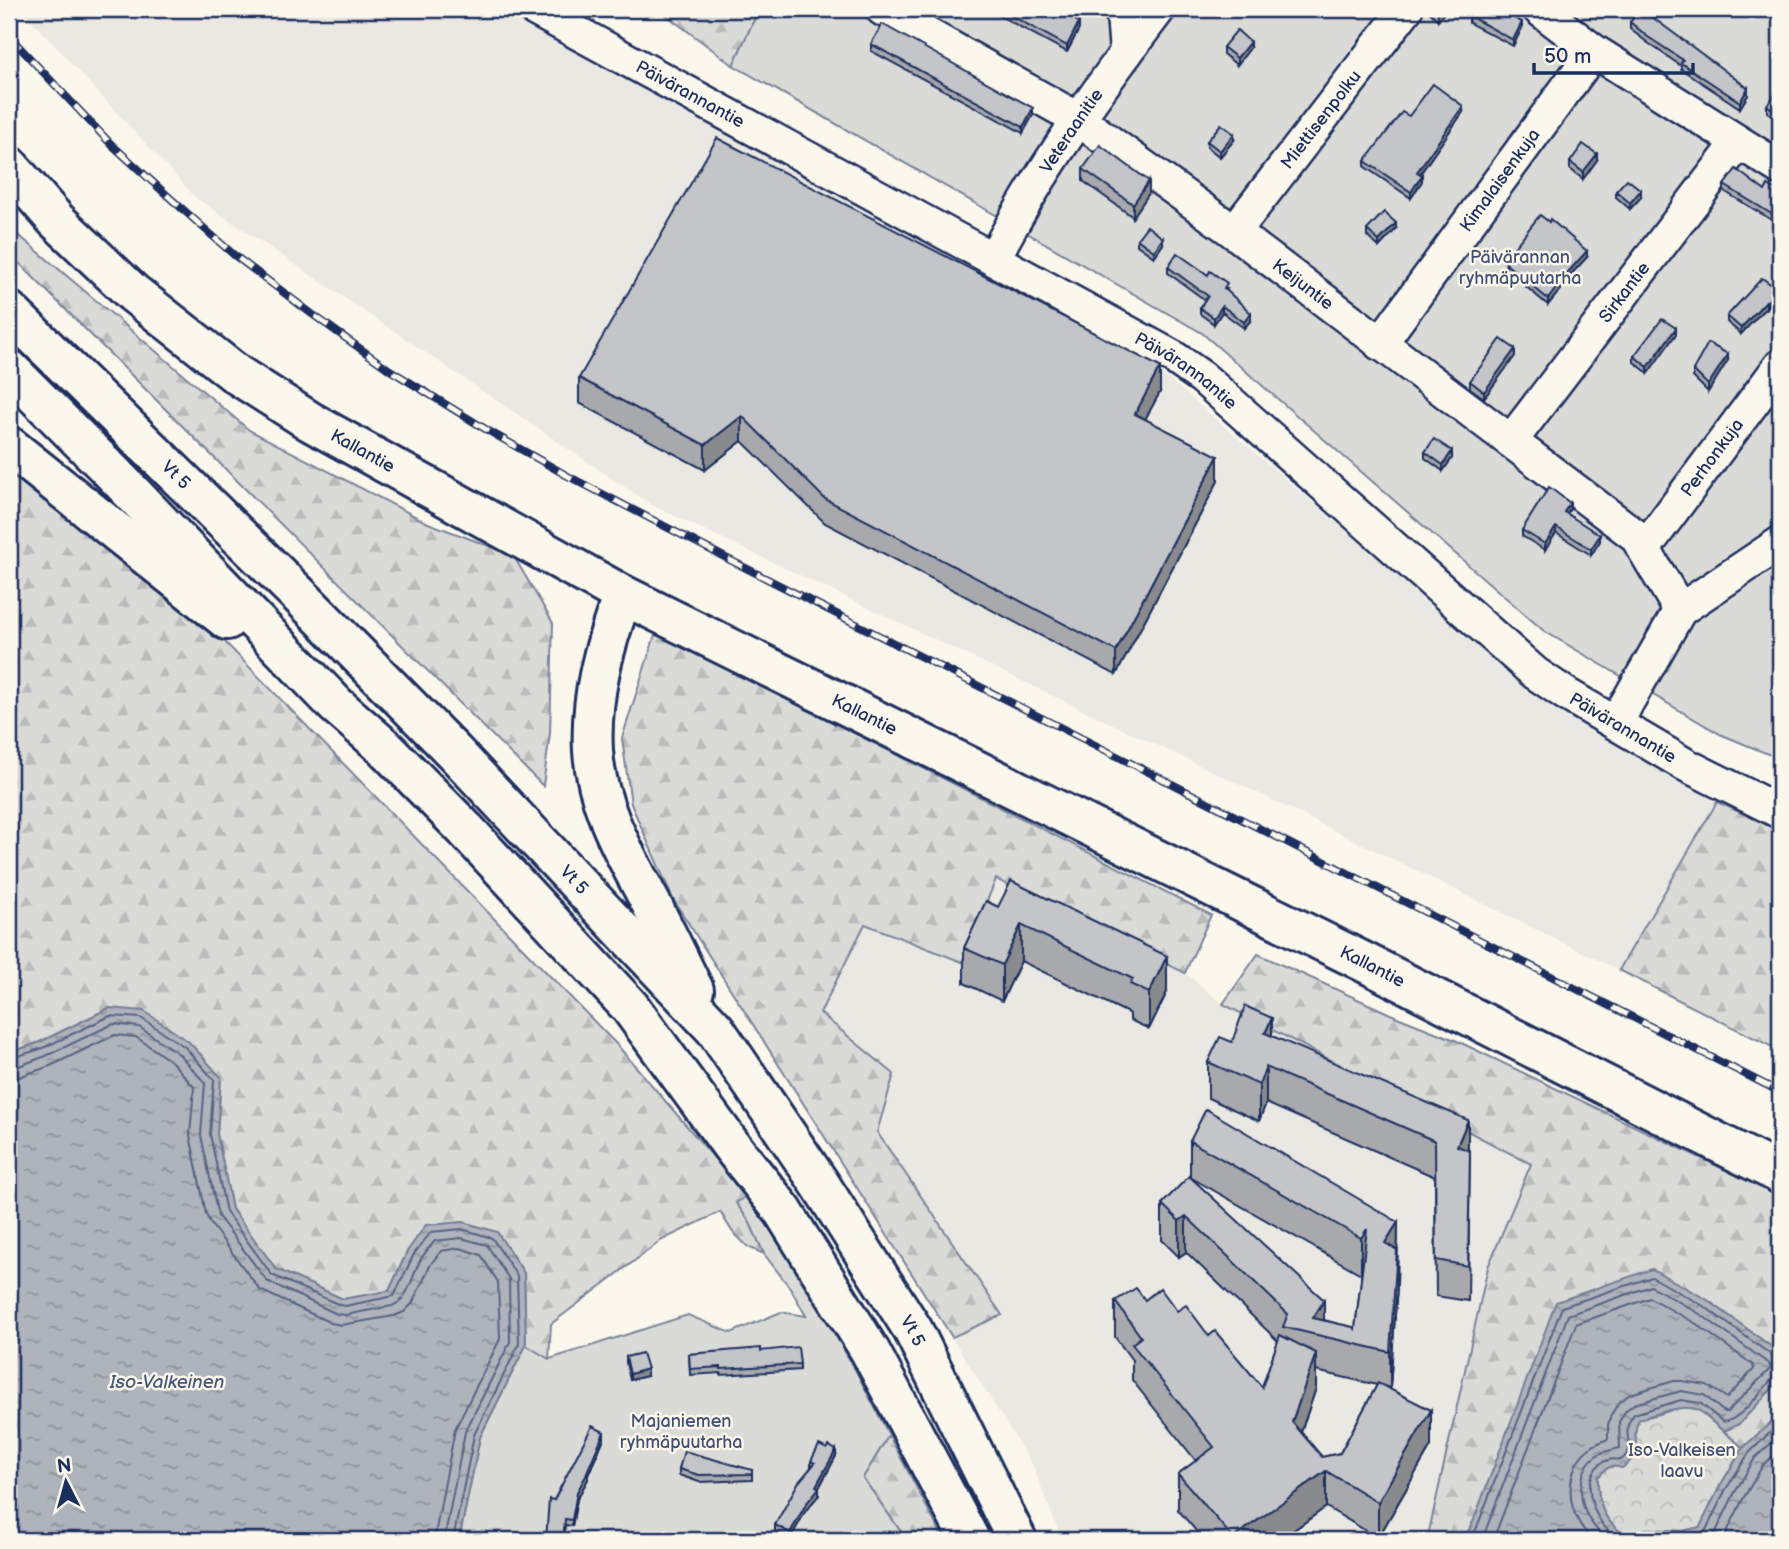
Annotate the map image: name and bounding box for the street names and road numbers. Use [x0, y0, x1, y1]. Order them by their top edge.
street label: Päivärannantie [632, 57, 748, 133]
street label: Miettisenpolku [1276, 66, 1366, 173]
street label: Veteraanitie [1036, 84, 1108, 177]
street label: Kimalaisenkuja [1456, 125, 1545, 236]
street label: Keijuntie [1268, 255, 1338, 315]
street label: Sirkantie [1595, 258, 1655, 327]
street label: Päivärannantie [1131, 328, 1241, 414]
street label: Perhonkuja [1677, 415, 1748, 501]
street label: Kallantie [327, 425, 399, 478]
street label: Vt 5 [157, 456, 195, 494]
street label: Päivärannantie [1566, 688, 1680, 768]
street label: Kallantie [828, 690, 901, 740]
street label: Vt 5 [555, 861, 593, 899]
street label: Kallantie [1336, 942, 1409, 992]
street label: Vt 5 [895, 1312, 929, 1350]

